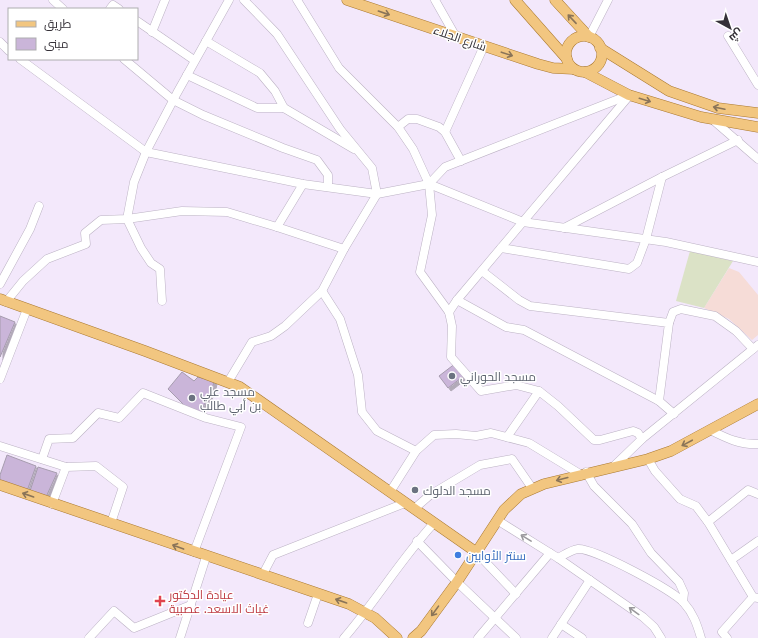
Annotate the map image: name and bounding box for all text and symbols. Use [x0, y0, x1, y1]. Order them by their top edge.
legend [8, 8, 138, 60]
north arrow [710, 8, 750, 48]
one-way arrow [378, 9, 390, 17]
one-way arrow [567, 14, 577, 24]
text: طريق [44, 16, 72, 31]
street label: شارع الجلاء [431, 22, 489, 55]
text: ش [727, 26, 746, 46]
text: مبنى [44, 36, 69, 51]
one-way arrow [501, 51, 514, 58]
one-way arrow [639, 97, 652, 104]
one-way arrow [713, 103, 726, 111]
place label: مسجد الحوراني [460, 369, 536, 387]
marker: مسجد الحوراني [447, 371, 457, 381]
place label: مسجد علي بن أبي طالب [200, 384, 261, 416]
marker: مسجد علي بن أبي طالب [187, 393, 197, 403]
one-way arrow [681, 439, 693, 447]
one-way arrow [556, 476, 569, 483]
place label: مسجد الدلوك [423, 483, 491, 498]
marker: مسجد الدلوك [410, 485, 420, 495]
one-way arrow [23, 491, 35, 499]
one-way arrow [521, 534, 532, 542]
one-way arrow [172, 542, 184, 550]
place label: سنتر الأوابين [466, 548, 526, 563]
marker: سنتر الأوابين [453, 550, 463, 560]
place label: عيادة الدكتور غياث الاسعد. عصبية [168, 587, 269, 616]
marker: عيادة الدكتور غياث الاسعد. عصبية [154, 595, 166, 607]
one-way arrow [335, 597, 347, 605]
one-way arrow [431, 605, 440, 616]
one-way arrow [628, 607, 639, 615]

